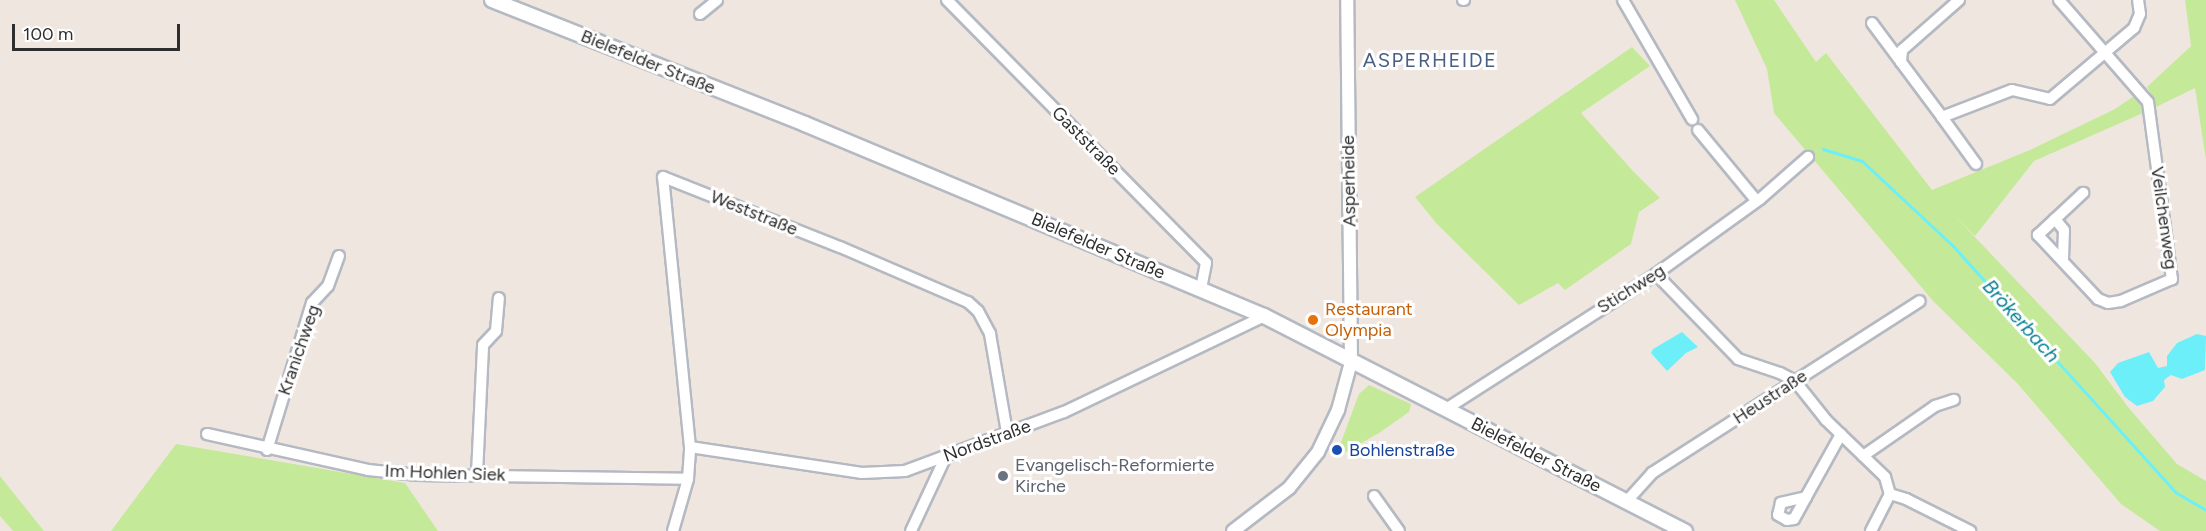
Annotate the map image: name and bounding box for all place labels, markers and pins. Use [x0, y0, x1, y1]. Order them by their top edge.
place label: Restaurant Olympia [1325, 299, 1413, 342]
marker: Restaurant Olympia [1306, 313, 1320, 327]
place label: Bohlenstraße [1349, 439, 1455, 461]
marker: Bohlenstraße [1330, 443, 1344, 457]
place label: Evangelisch-Reformierte Kirche [1015, 455, 1214, 498]
marker: Evangelisch-Reformierte Kirche [996, 469, 1010, 483]

